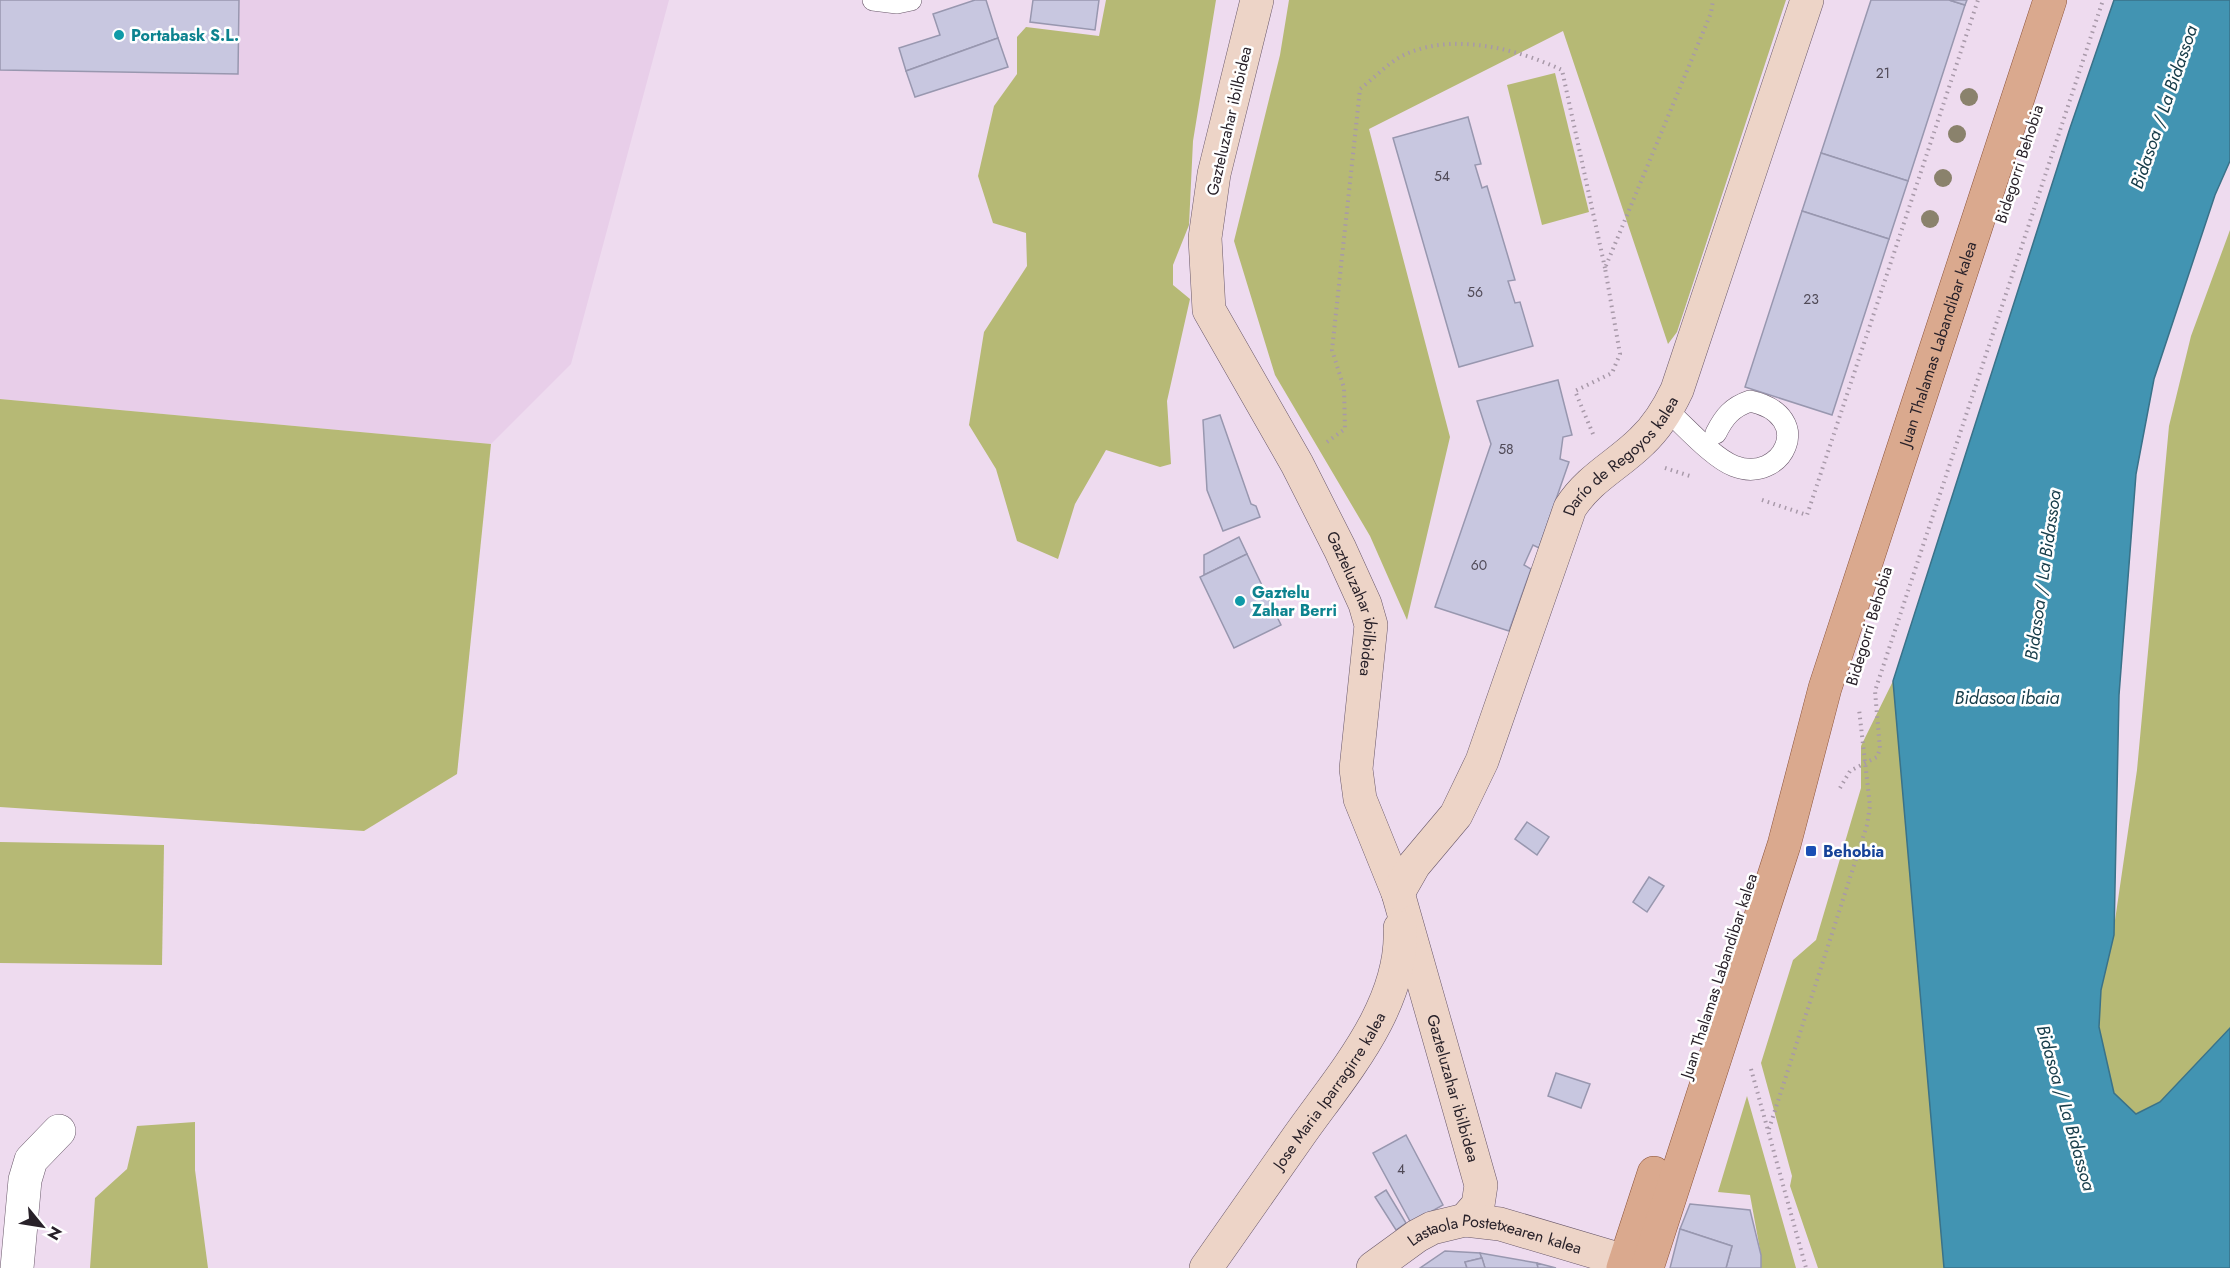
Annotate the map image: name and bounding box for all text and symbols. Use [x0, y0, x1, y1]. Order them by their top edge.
water label: Bidasoa / La Bidassoa [2124, 22, 2204, 192]
place label: Portabask S.L. [131, 24, 239, 47]
marker: Portabask S.L. [112, 28, 126, 42]
street label: Gazteluzahar ibilbidea [1201, 44, 1257, 198]
house number: 21 [1876, 63, 1890, 83]
street label: Bidegorri Behobia [1989, 102, 2049, 226]
house number: 54 [1434, 166, 1450, 186]
street label: Juan Thalamas Labandibar kalea [1893, 238, 1982, 451]
house number: 56 [1467, 282, 1483, 302]
house number: 23 [1803, 289, 1819, 309]
street label: Darío de Regoyos kalea [1557, 392, 1684, 519]
house number: 58 [1498, 439, 1514, 459]
water label: Bidasoa / La Bidassoa [2018, 488, 2068, 662]
street label: Gazteluzahar ibilbidea [1321, 527, 1383, 677]
house number: 60 [1471, 555, 1487, 575]
street label: Bidegorri Behobia [1840, 564, 1898, 688]
place label: Gaztelu Zahar Berri [1252, 581, 1337, 622]
marker: Gaztelu Zahar Berri [1233, 594, 1247, 608]
water label: Bidasoa ibaia [1954, 685, 2060, 711]
place label: Behobia [1823, 840, 1884, 863]
marker: Behobia [1804, 844, 1818, 858]
street label: Juan Thalamas Labandibar kalea [1674, 871, 1763, 1083]
street label: Jose Maria Iparragirre kalea [1266, 1008, 1391, 1176]
street label: Gazteluzahar ibilbidea [1421, 1011, 1485, 1165]
water label: Bidasoa / La Bidassoa [2030, 1022, 2102, 1194]
house number: 4 [1397, 1159, 1405, 1179]
north arrow [12, 1196, 72, 1256]
text: Lastaola Postetxearen kalea [1402, 1208, 1585, 1259]
text: N [41, 1222, 68, 1245]
street label: Lastaola Postetxearen kalea [1406, 1237, 1586, 1259]

